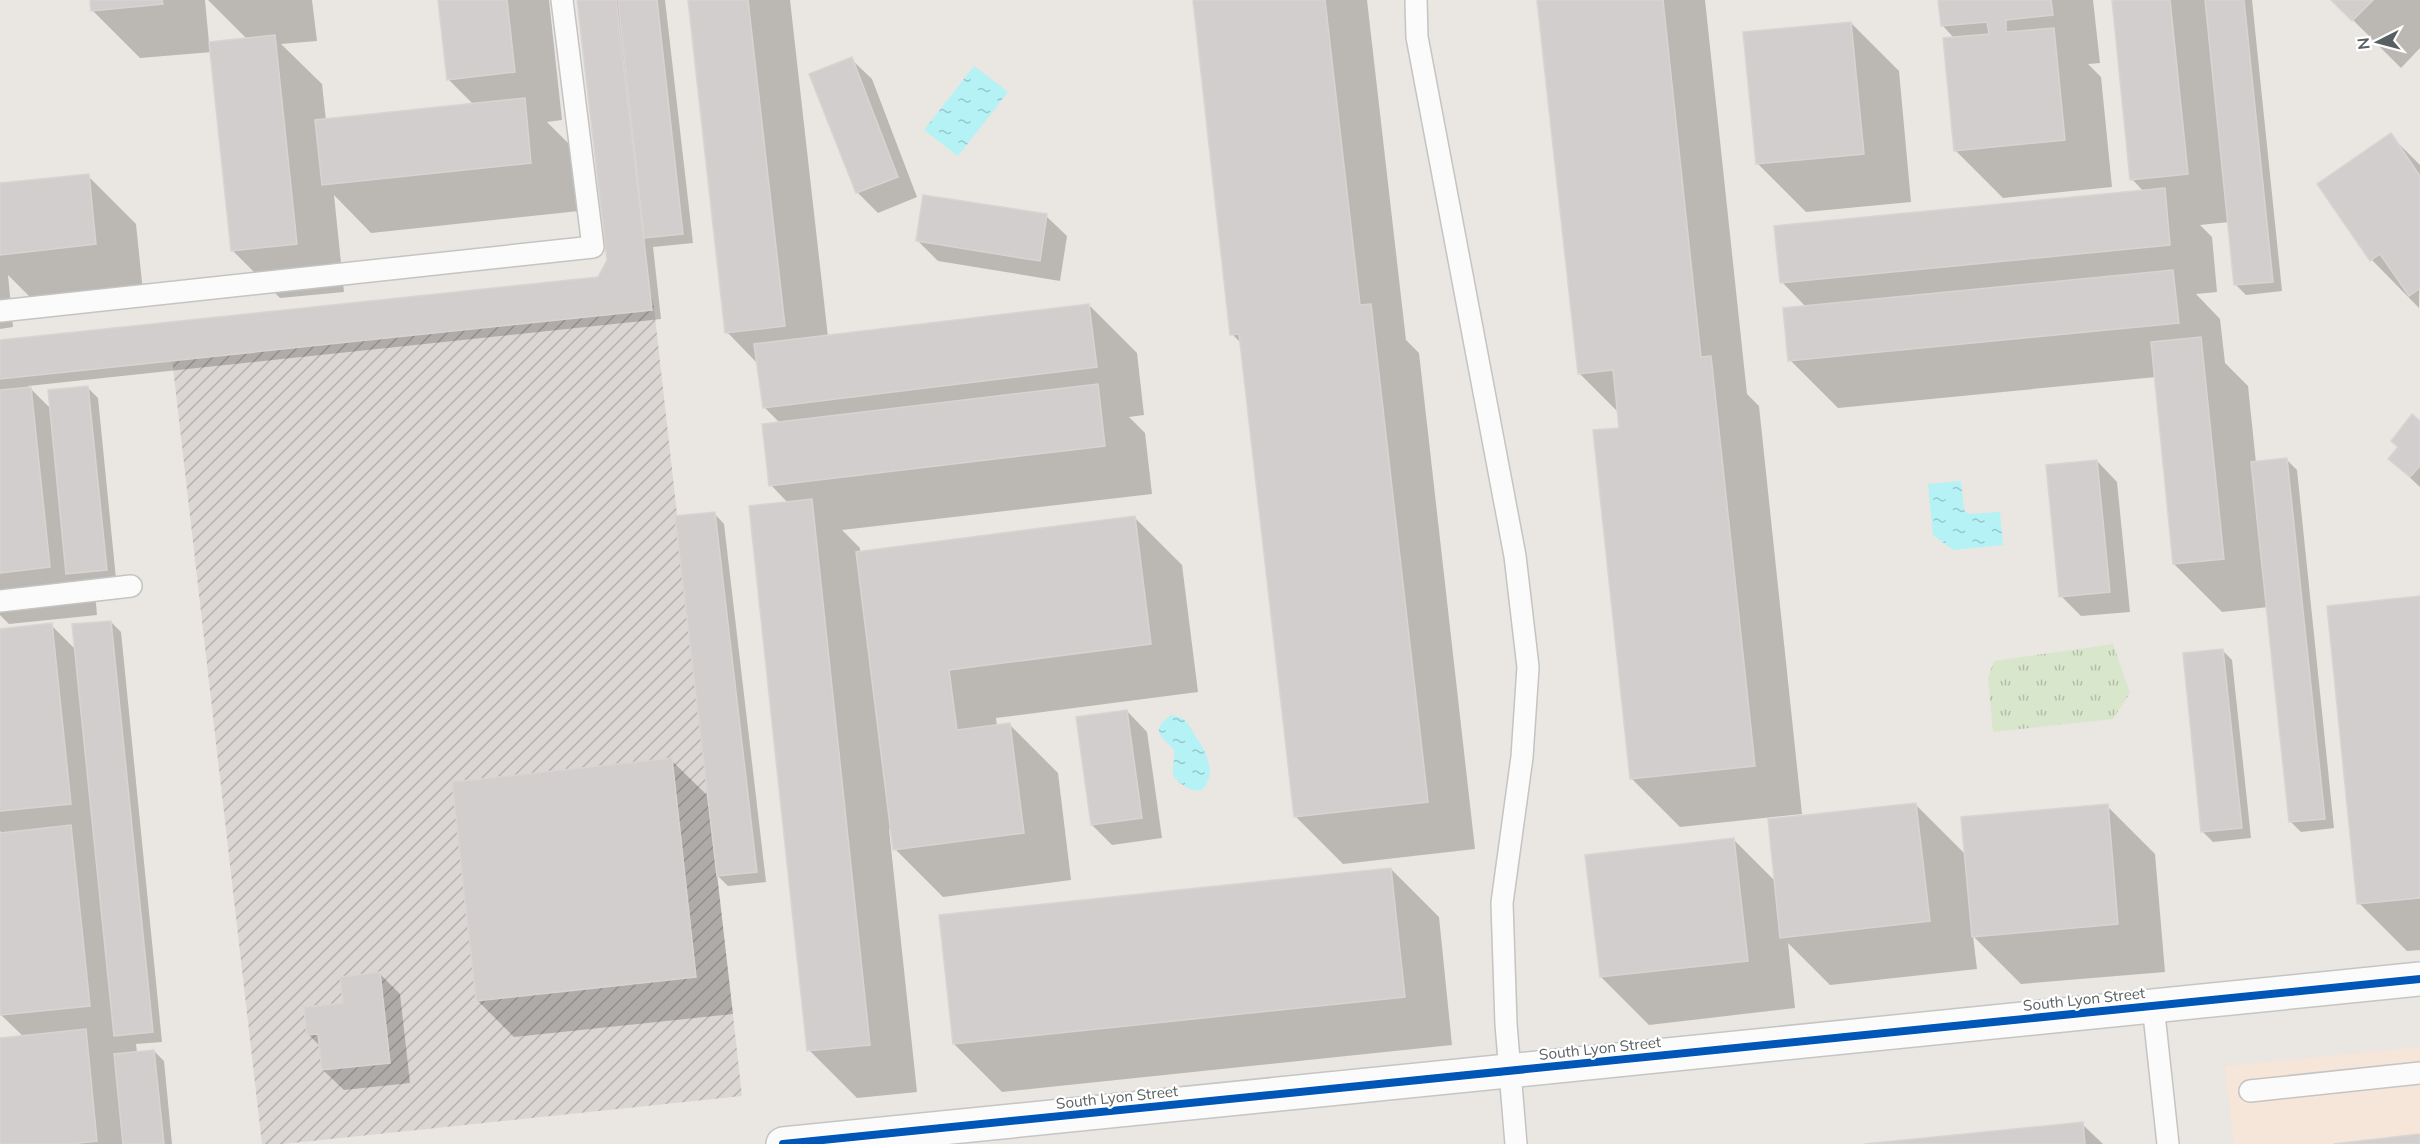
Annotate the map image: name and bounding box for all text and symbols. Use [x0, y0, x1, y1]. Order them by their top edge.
north arrow [2348, 12, 2408, 72]
text: N [2353, 37, 2374, 51]
street label: South Lyon Street [2022, 983, 2146, 1015]
street label: South Lyon Street [1538, 1032, 1662, 1064]
street label: South Lyon Street [1055, 1081, 1179, 1113]

